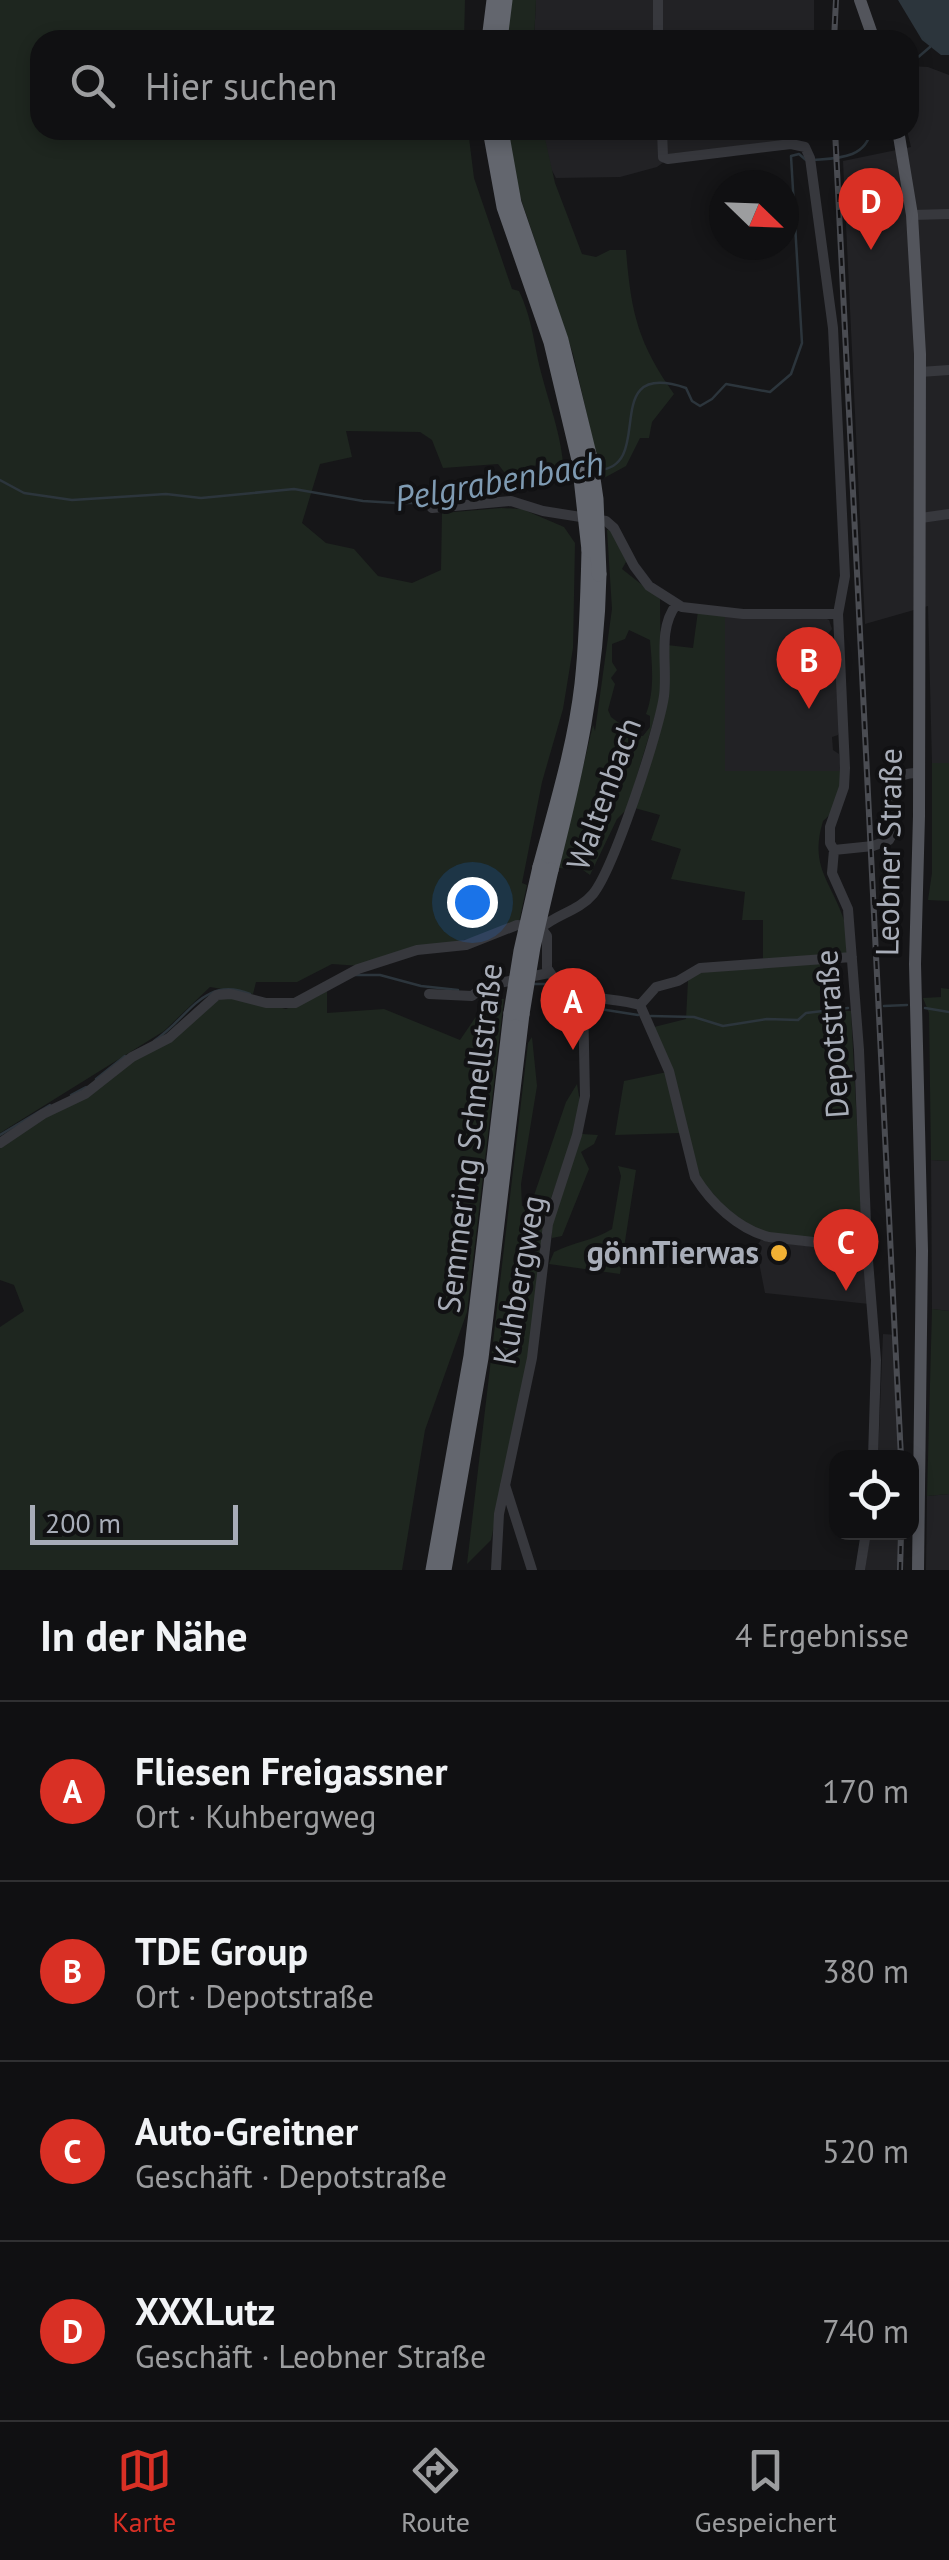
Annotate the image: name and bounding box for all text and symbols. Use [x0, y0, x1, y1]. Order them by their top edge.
search box [30, 30, 919, 140]
icon: search [65, 58, 120, 113]
text: Hier suchen [145, 61, 338, 110]
pin: D [838, 168, 904, 250]
north arrow [709, 170, 799, 260]
water label: Pelgrabenbach [391, 439, 607, 521]
pin: B [776, 626, 842, 709]
street label: Waltenbach [556, 711, 650, 876]
street label: Leobner Straße [865, 748, 911, 956]
your location [447, 877, 498, 928]
street label: Depotstraße [804, 948, 858, 1120]
street label: Semmering Schnellstraße [427, 961, 511, 1315]
pin: A [540, 968, 606, 1050]
street label: Kuhbergweg [482, 1192, 554, 1368]
pin: C [814, 1208, 878, 1291]
place label: gönnTierwas [587, 1231, 759, 1273]
marker: gönnTierwas [768, 1242, 790, 1264]
map controls [829, 1450, 919, 1540]
button: locate [829, 1450, 919, 1540]
scale bar [30, 1500, 238, 1544]
text: 200 m [45, 1504, 121, 1541]
text: In der Nähe [40, 1608, 247, 1663]
text: 4 Ergebnisse [735, 1614, 909, 1656]
text: Fliesen Freigassner [135, 1746, 447, 1795]
text: A [63, 1770, 82, 1812]
text: 170 m [822, 1770, 909, 1812]
text: Ort · Kuhbergweg [135, 1795, 376, 1837]
text: TDE Group [135, 1926, 308, 1975]
text: B [63, 1950, 82, 1992]
text: 380 m [822, 1950, 909, 1992]
text: Ort · Depotstraße [135, 1975, 374, 2017]
text: Auto-Greitner [135, 2106, 358, 2155]
text: C [64, 2130, 81, 2172]
text: 520 m [822, 2130, 909, 2172]
text: Geschäft · Depotstraße [135, 2155, 447, 2197]
text: XXXLutz [135, 2286, 275, 2335]
text: D [62, 2310, 83, 2352]
text: 740 m [822, 2310, 909, 2352]
text: Geschäft · Leobner Straße [135, 2335, 486, 2377]
tab: Karte [112, 2443, 176, 2540]
tab: Route [401, 2443, 470, 2540]
tab: Gespeichert [695, 2443, 837, 2540]

